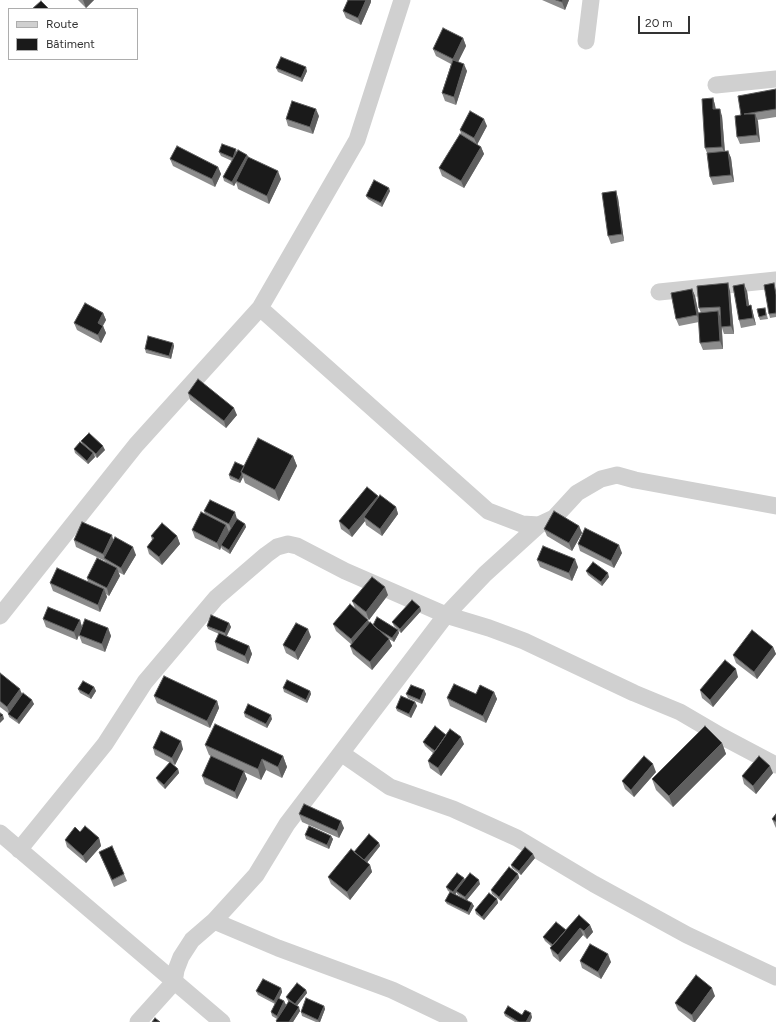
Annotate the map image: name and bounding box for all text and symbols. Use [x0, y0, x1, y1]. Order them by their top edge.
legend [8, 8, 138, 60]
scale bar [640, 8, 692, 34]
text: 20 m [645, 16, 673, 30]
text: Route [46, 17, 78, 31]
text: Bâtiment [46, 37, 95, 51]

